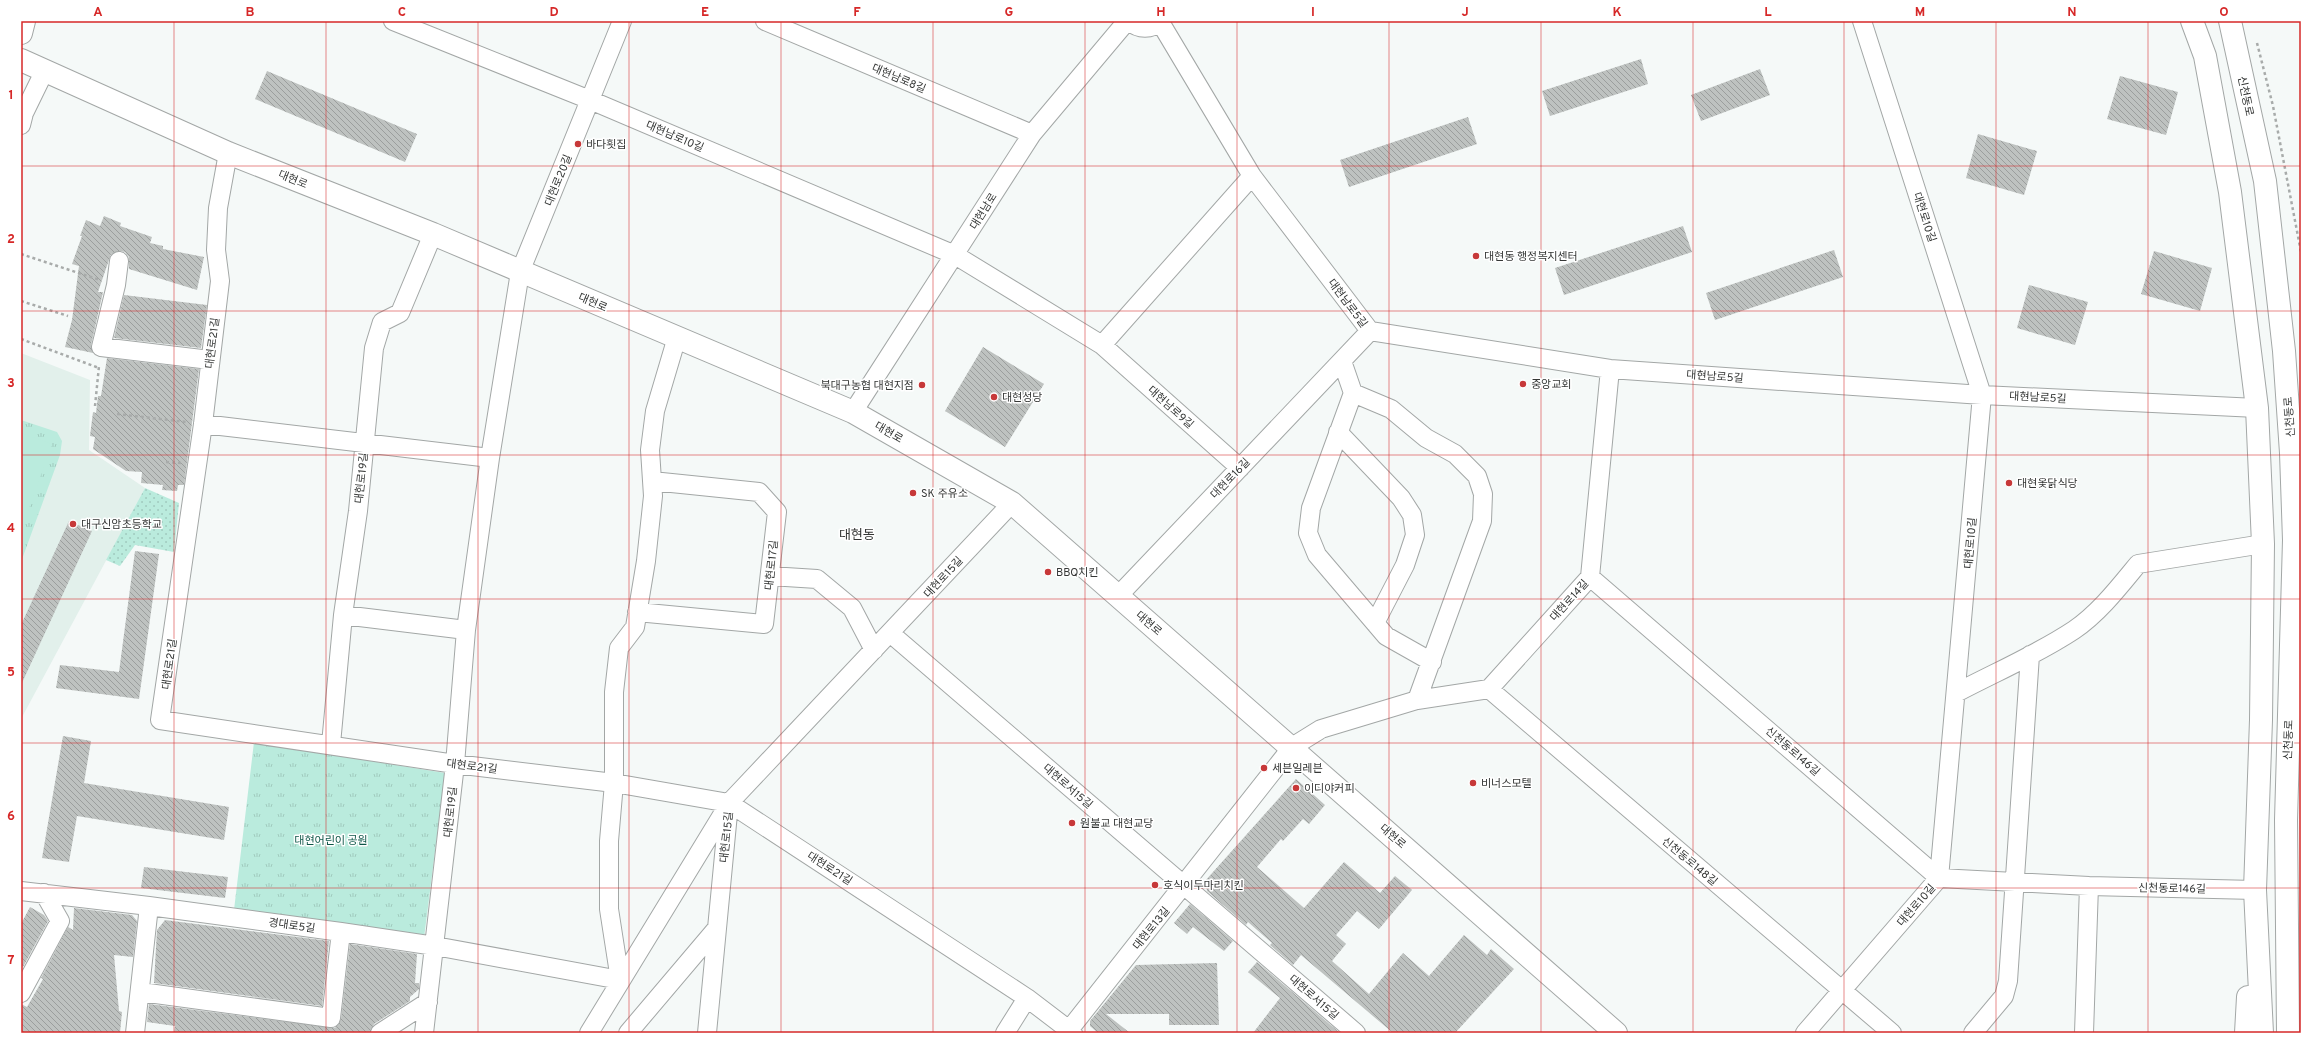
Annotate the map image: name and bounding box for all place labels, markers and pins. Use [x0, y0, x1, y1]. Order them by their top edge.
place label: 바다횟집 [586, 138, 626, 152]
marker: 바다횟집 [573, 139, 583, 149]
place label: 대현동 행정복지센터 [1484, 250, 1578, 264]
marker: 대현동 행정복지센터 [1471, 251, 1481, 261]
place label: 중앙교회 [1531, 378, 1571, 392]
place label: 북대구농협 대현지점 [820, 379, 914, 393]
marker: 중앙교회 [1518, 379, 1528, 389]
marker: 북대구농협 대현지점 [917, 380, 927, 390]
place label: 대현성당 [1002, 391, 1042, 405]
marker: 대현성당 [989, 392, 999, 402]
place label: 대현옻닭식당 [2017, 477, 2078, 491]
marker: 대현옻닭식당 [2004, 478, 2014, 488]
place label: SK 주유소 [921, 487, 968, 501]
marker: SK 주유소 [908, 488, 918, 498]
place label: 대구신암초등학교 [81, 518, 162, 532]
marker: 대구신암초등학교 [68, 519, 78, 529]
place label: BBQ치킨 [1056, 566, 1099, 580]
marker: BBQ치킨 [1043, 567, 1053, 577]
place label: 세븐일레븐 [1272, 762, 1323, 776]
marker: 세븐일레븐 [1259, 763, 1269, 773]
place label: 비너스모텔 [1481, 777, 1532, 791]
marker: 비너스모텔 [1468, 778, 1478, 788]
place label: 이디야커피 [1304, 782, 1355, 796]
marker: 이디야커피 [1291, 783, 1301, 793]
place label: 원불교 대현교당 [1080, 817, 1153, 831]
marker: 원불교 대현교당 [1067, 818, 1077, 828]
place label: 호식이두마리치킨 [1163, 879, 1244, 893]
marker: 호식이두마리치킨 [1150, 880, 1160, 890]

